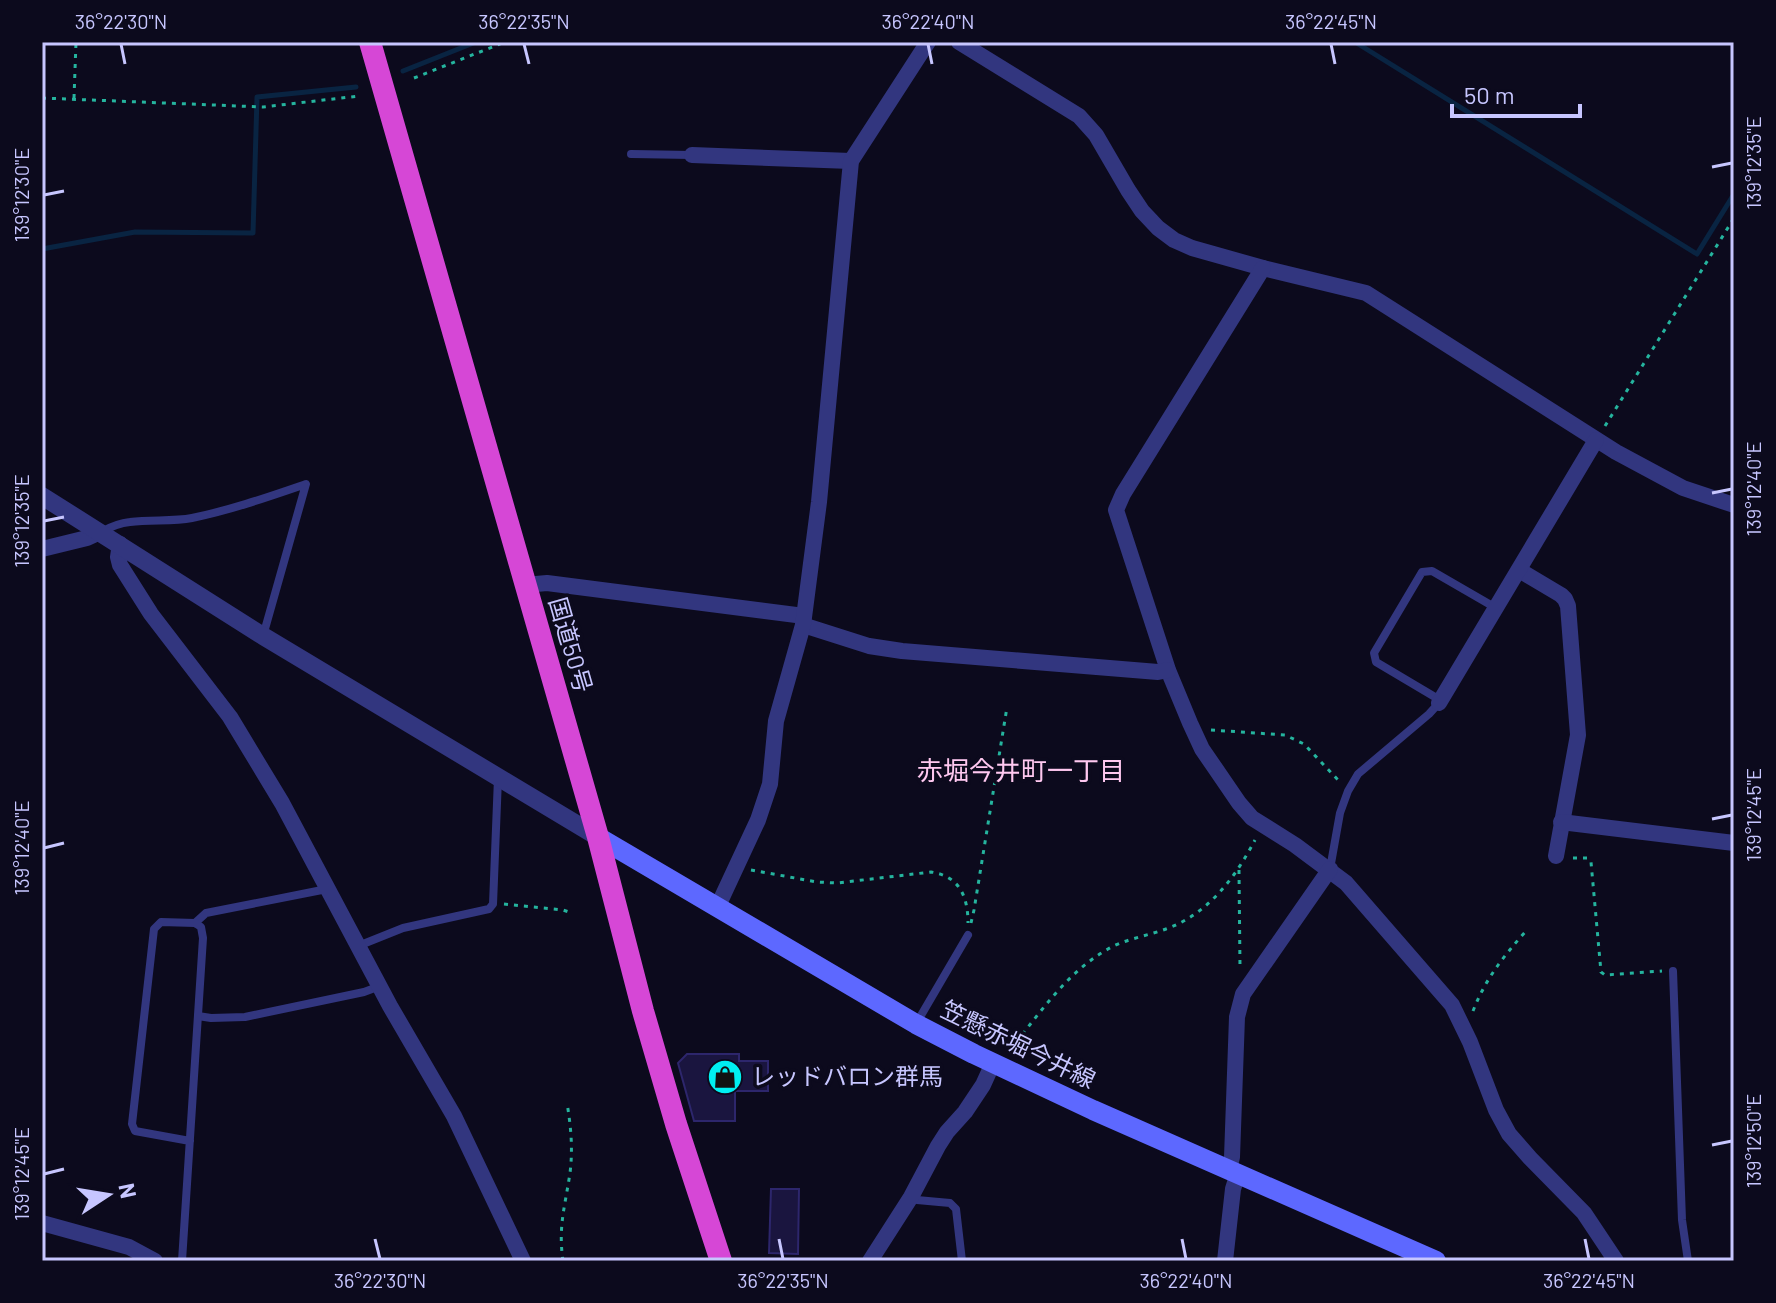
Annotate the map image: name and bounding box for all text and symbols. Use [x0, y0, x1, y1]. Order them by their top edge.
text: 36°22'30"N [75, 9, 167, 33]
text: 36°22'35"N [478, 9, 570, 33]
text: 36°22'40"N [881, 9, 975, 33]
text: 36°22'45"N [1285, 9, 1377, 33]
scale bar [1452, 68, 1580, 118]
text: 50 m [1464, 80, 1515, 109]
text: 139°12'35"E [1741, 116, 1765, 210]
text: 139°12'30"E [9, 148, 33, 242]
text: 139°12'40"E [1741, 441, 1765, 537]
text: 139°12'35"E [9, 474, 33, 568]
street label: 国道50号 [544, 594, 599, 696]
district label: 赤堀今井町一丁目 [917, 754, 1125, 785]
text: 139°12'45"E [1741, 768, 1765, 862]
text: 139°12'40"E [9, 800, 33, 896]
street label: 笠懸赤堀今井線 [937, 994, 1101, 1094]
shop icon: レッドバロン群馬 [706, 1058, 744, 1096]
place label: レッドバロン群馬 [751, 1061, 943, 1090]
text: 139°12'50"E [1741, 1094, 1765, 1188]
text: 139°12'45"E [9, 1127, 33, 1221]
north arrow [68, 1155, 148, 1235]
text: N [114, 1181, 143, 1200]
text: 36°22'30"N [334, 1268, 426, 1292]
text: 36°22'35"N [737, 1268, 829, 1292]
text: 36°22'40"N [1139, 1268, 1233, 1292]
text: 36°22'45"N [1543, 1268, 1635, 1292]

